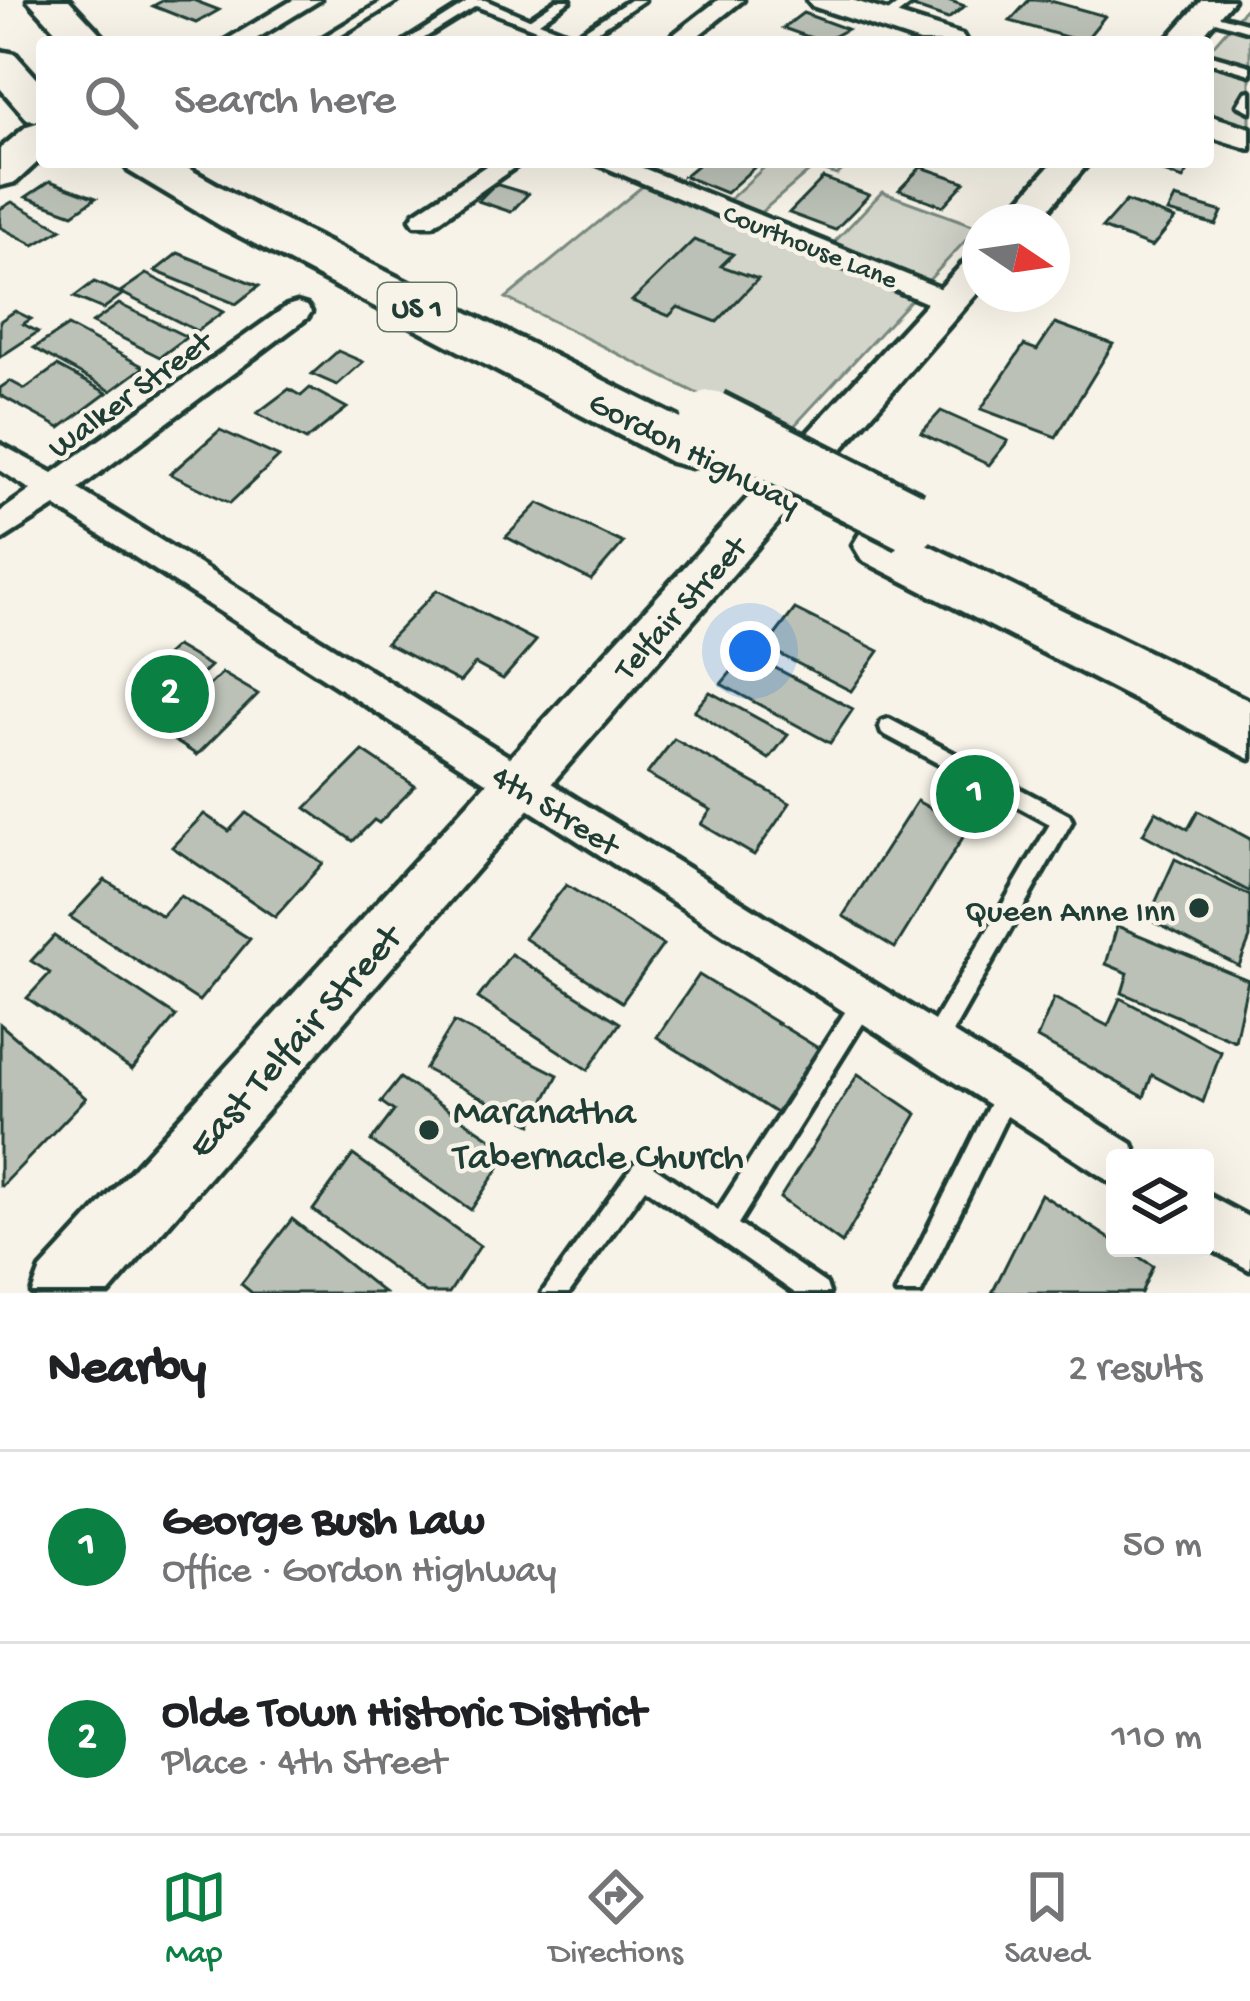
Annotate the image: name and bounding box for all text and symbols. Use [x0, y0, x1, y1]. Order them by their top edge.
search box [36, 36, 1214, 168]
icon: search [78, 69, 144, 135]
text: Search here [174, 76, 396, 129]
street label: Courthouse Lane [718, 199, 902, 299]
north arrow [962, 204, 1070, 312]
road number: US 1 [378, 283, 456, 331]
street label: Walker Street [42, 323, 223, 469]
street label: Gordon Highway [581, 386, 805, 525]
street label: Telfair Street [607, 529, 759, 691]
your location [720, 621, 780, 681]
pin: 2 [131, 649, 209, 739]
pin: 1 [936, 749, 1014, 839]
street label: 4th Street [483, 759, 627, 868]
place label: Queen Anne Inn [965, 895, 1175, 933]
marker: Queen Anne Inn [1186, 895, 1212, 921]
street label: East Telfair Street [180, 915, 416, 1170]
place label: Maranatha Tabernacle Church [451, 1092, 744, 1183]
marker: Maranatha Tabernacle Church [416, 1117, 442, 1143]
map controls [1106, 1149, 1214, 1257]
button: layers [1106, 1149, 1214, 1257]
text: Nearby [48, 1341, 206, 1401]
text: 2 results [1068, 1348, 1202, 1394]
text: George Bush Law [162, 1497, 484, 1550]
text: 1 [79, 1524, 95, 1570]
text: 50 m [1122, 1524, 1202, 1570]
text: Office · Gordon Highway [162, 1550, 556, 1596]
text: Olde Town Historic District [162, 1689, 646, 1742]
text: 2 [77, 1716, 97, 1762]
text: 110 m [1111, 1716, 1202, 1762]
text: Place · 4th Street [162, 1742, 446, 1788]
tab: Map [161, 1864, 227, 1974]
tab: Directions [549, 1864, 683, 1974]
tab: Saved [1005, 1864, 1089, 1974]

